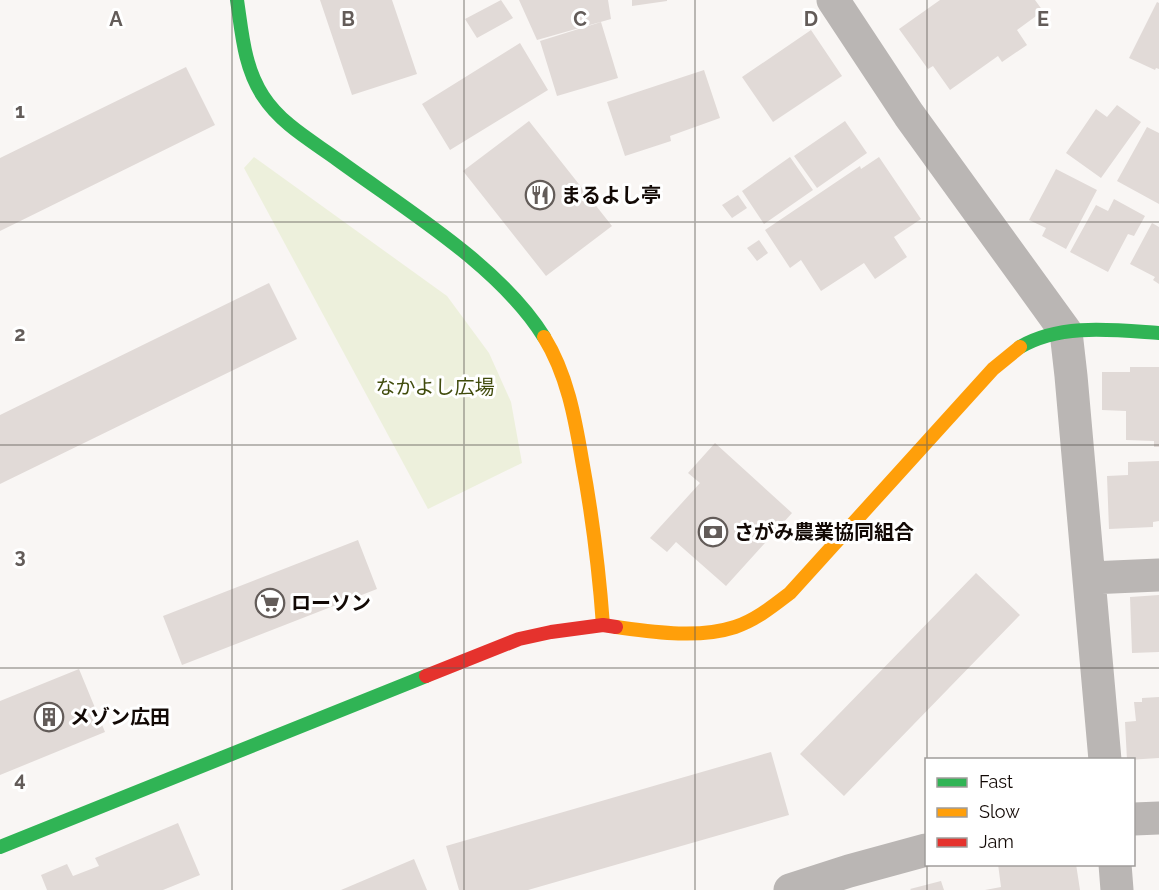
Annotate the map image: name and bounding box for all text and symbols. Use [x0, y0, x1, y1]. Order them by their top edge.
text: A [109, 7, 123, 31]
text: B [341, 7, 355, 31]
text: C [573, 7, 587, 31]
text: D [804, 7, 818, 31]
text: E [1037, 7, 1049, 31]
text: 1 [15, 99, 25, 123]
restaurant icon: まるよし亭 [524, 179, 556, 211]
place label: まるよし亭 [561, 183, 661, 207]
text: 2 [14, 322, 26, 346]
park label: なかよし広場 [376, 375, 495, 399]
bank icon: さがみ農業協同組合 [697, 516, 729, 548]
place label: さがみ農業協同組合 [734, 520, 914, 544]
text: 3 [14, 544, 26, 568]
supermarket icon: ローソン [254, 587, 286, 619]
place label: ローソン [291, 591, 371, 615]
building icon: メゾン広田 [33, 701, 65, 733]
place label: メゾン広田 [70, 705, 170, 729]
legend [925, 758, 1135, 866]
text: 4 [14, 767, 26, 791]
text: Fast [979, 771, 1013, 792]
text: Slow [979, 801, 1020, 822]
text: Jam [979, 831, 1014, 852]

